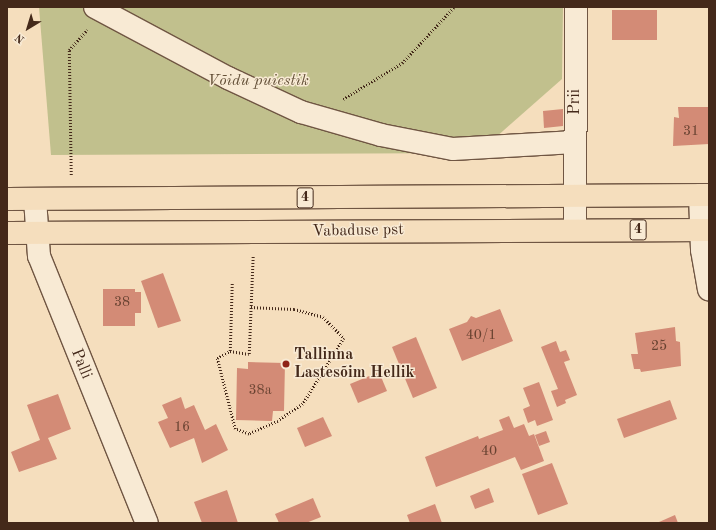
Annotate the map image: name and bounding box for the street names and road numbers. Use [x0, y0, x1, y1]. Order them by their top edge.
street label: Prii [565, 89, 585, 115]
road number: 4 [296, 185, 314, 211]
road number: 4 [629, 217, 647, 243]
street label: Vabaduse pst [312, 221, 404, 241]
street label: Palli [66, 346, 96, 382]

